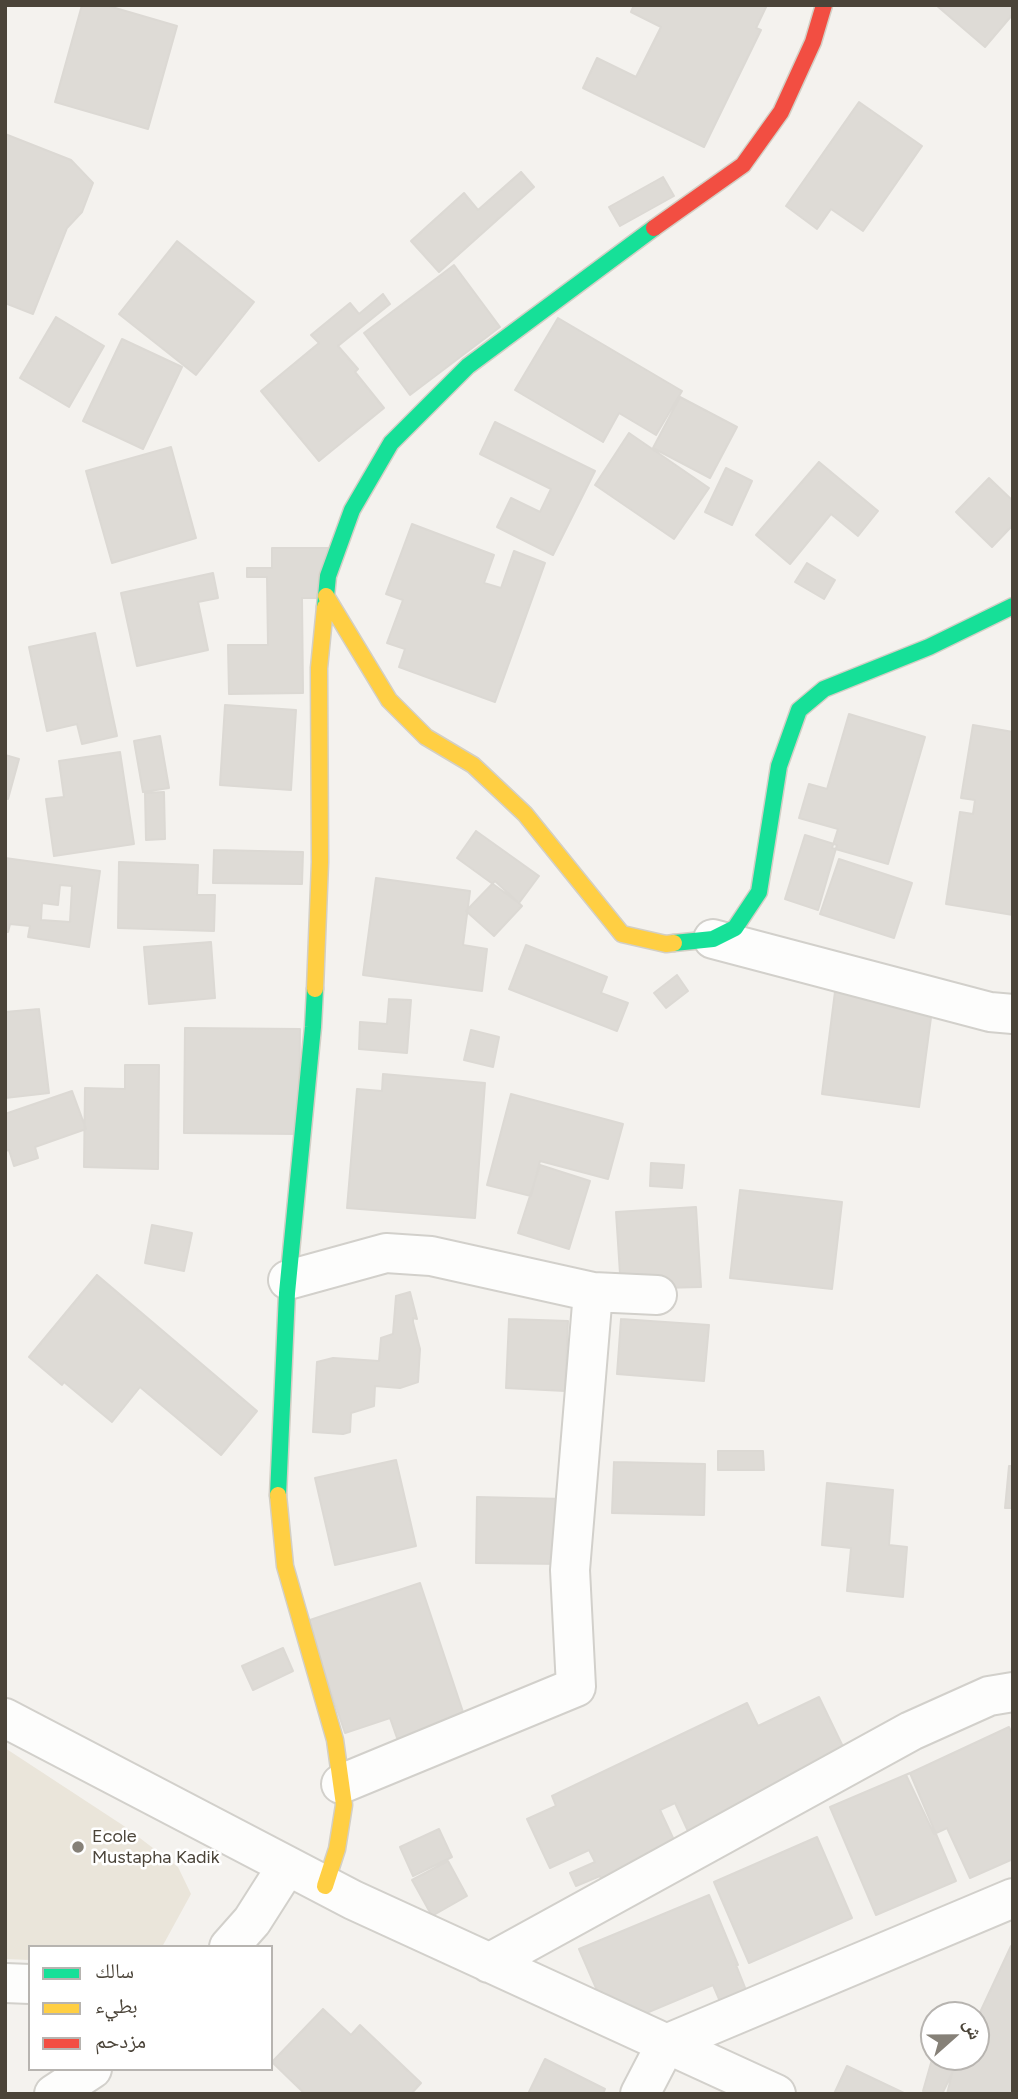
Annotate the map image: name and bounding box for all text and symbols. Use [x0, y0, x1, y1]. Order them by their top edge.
place label: Ecole Mustapha Kadik [92, 1826, 219, 1868]
marker: Ecole Mustapha Kadik [70, 1839, 86, 1855]
legend [28, 1945, 273, 2071]
text: سالك [95, 1958, 134, 1983]
text: بطيء [95, 1993, 138, 2018]
north arrow [920, 2001, 990, 2071]
text: ش [959, 2015, 988, 2043]
text: مزدحم [95, 2028, 146, 2053]

